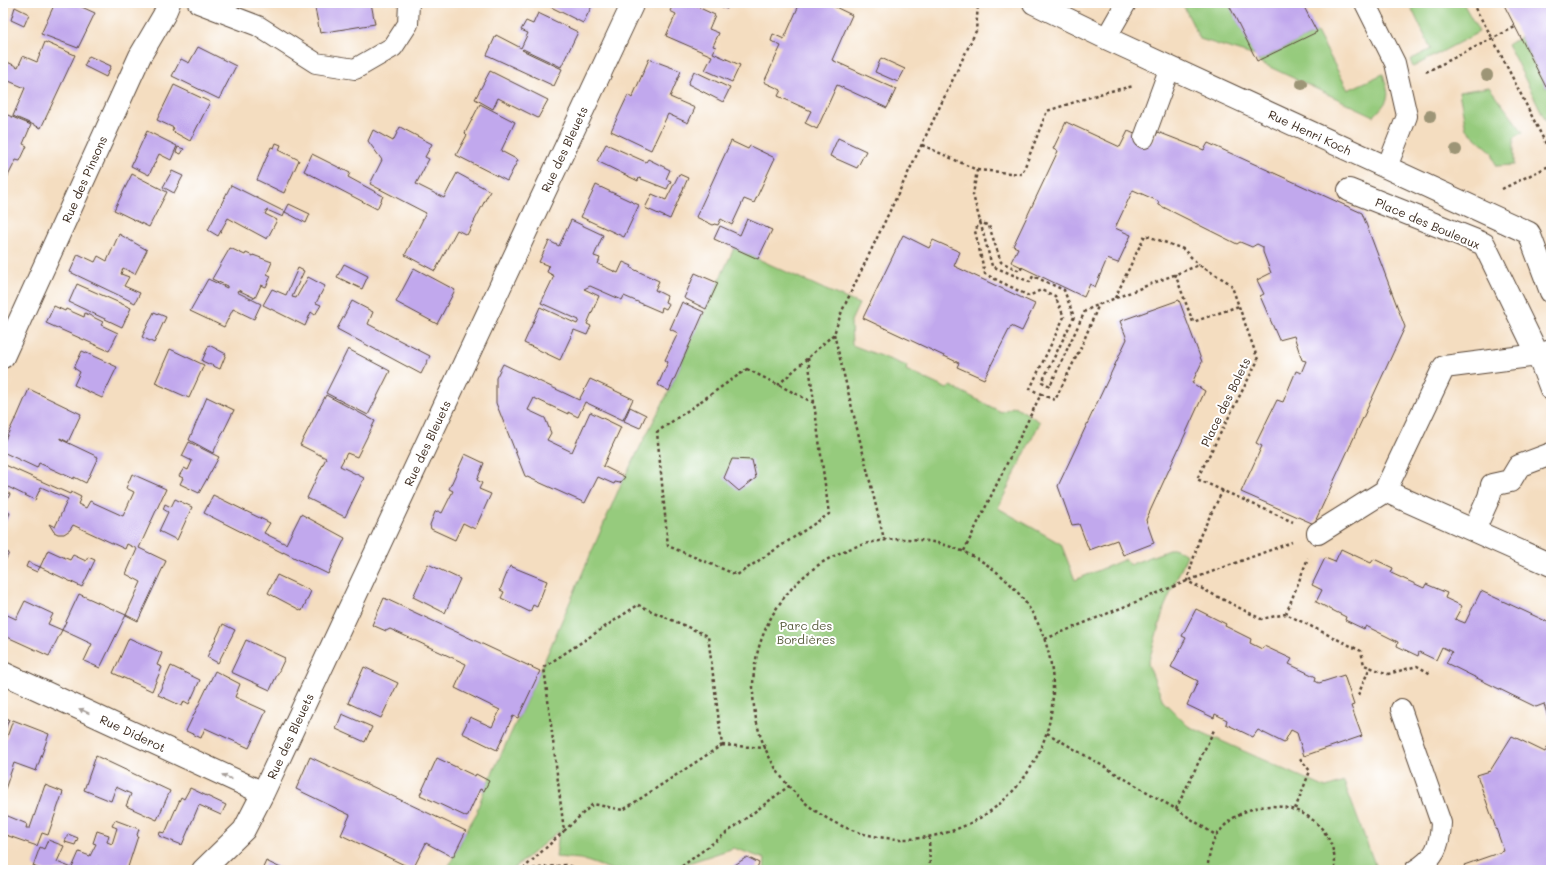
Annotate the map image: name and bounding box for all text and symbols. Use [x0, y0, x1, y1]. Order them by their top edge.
street label: Rue des Bleuets [537, 103, 591, 195]
street label: Rue Henri Koch [1266, 106, 1354, 158]
street label: Rue des Pinsons [58, 133, 110, 225]
street label: Place des Bouleaux [1373, 194, 1483, 252]
street label: Place des Bolets [1197, 355, 1254, 449]
street label: Rue des Bleuets [400, 397, 454, 489]
park label: Parc des Bordières [777, 617, 835, 647]
street label: Rue des Bleuets [263, 690, 317, 782]
one-way arrow [78, 708, 89, 714]
street label: Rue Diderot [97, 711, 169, 755]
one-way arrow [222, 774, 233, 780]

